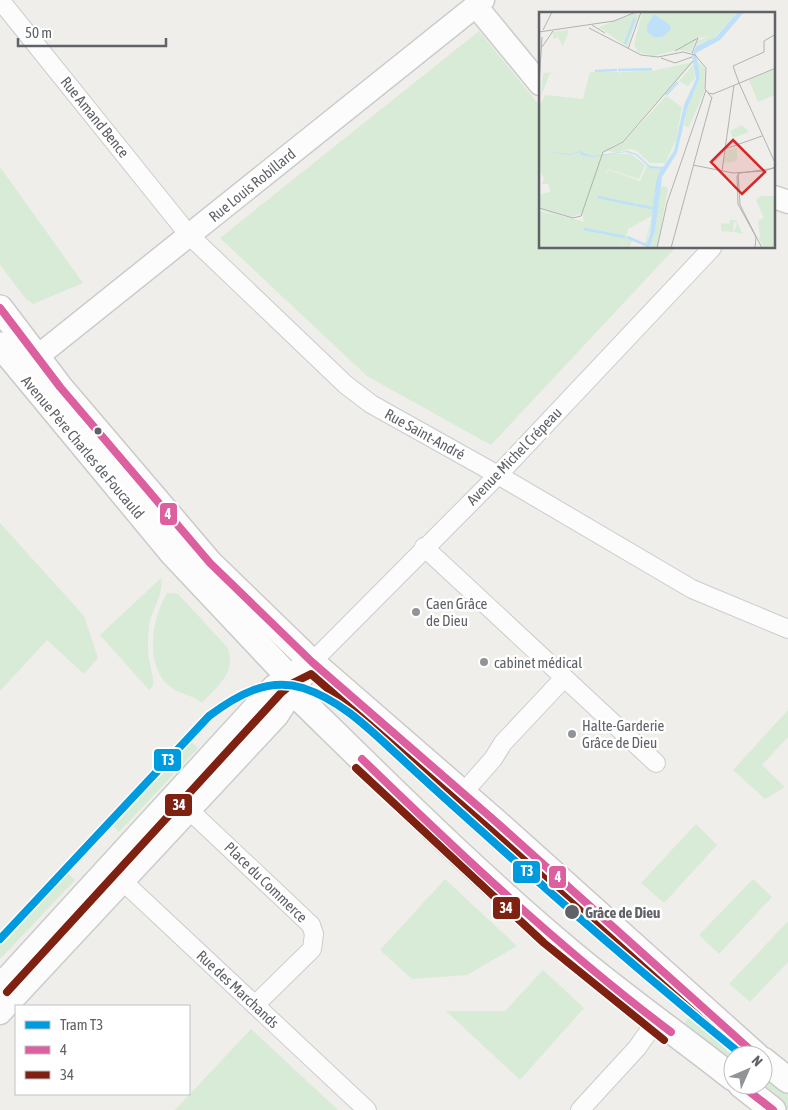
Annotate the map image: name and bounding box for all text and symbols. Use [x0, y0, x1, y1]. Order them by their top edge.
inset map [539, 12, 776, 249]
scale bar [18, 15, 165, 47]
text: 50 m [25, 24, 52, 41]
street label: Rue Amand Bence [57, 73, 133, 161]
street label: Rue Louis Robillard [205, 145, 299, 225]
street label: Avenue Père Charles de Foucauld [18, 372, 148, 522]
street label: Avenue Michel Crépeau [463, 404, 565, 508]
street label: Rue Saint-André [382, 405, 468, 463]
unlabelled marker [93, 426, 103, 436]
line badge: 4 [159, 502, 178, 526]
text: 4 [164, 506, 172, 522]
place label: Caen Grâce de Dieu [426, 595, 487, 629]
marker: Caen Grâce de Dieu [410, 606, 422, 618]
place label: cabinet médical [494, 654, 582, 671]
marker: cabinet médical [478, 656, 490, 668]
place label: Halte-Garderie Grâce de Dieu [582, 717, 665, 751]
marker: Halte-Garderie Grâce de Dieu [566, 728, 578, 740]
line badge: T3 [153, 748, 182, 772]
text: T3 [162, 752, 174, 768]
line badge: 34 [164, 793, 193, 817]
text: 34 [172, 797, 186, 813]
street label: Place du Commerce [221, 838, 311, 926]
line badge: T3 [512, 860, 541, 884]
text: T3 [521, 863, 533, 879]
line badge: 4 [548, 865, 567, 889]
text: 4 [554, 869, 562, 885]
line badge: 34 [492, 896, 521, 920]
text: 34 [499, 900, 513, 916]
marker: Grâce de Dieu [563, 903, 581, 921]
place label: Grâce de Dieu [585, 904, 660, 921]
street label: Rue des Marchands [194, 947, 282, 1031]
legend [15, 1005, 190, 1095]
text: Tram T3 [60, 1016, 103, 1033]
text: 4 [60, 1041, 67, 1058]
north arrow [723, 1045, 773, 1095]
text: N [749, 1052, 766, 1069]
text: 34 [60, 1066, 74, 1083]

